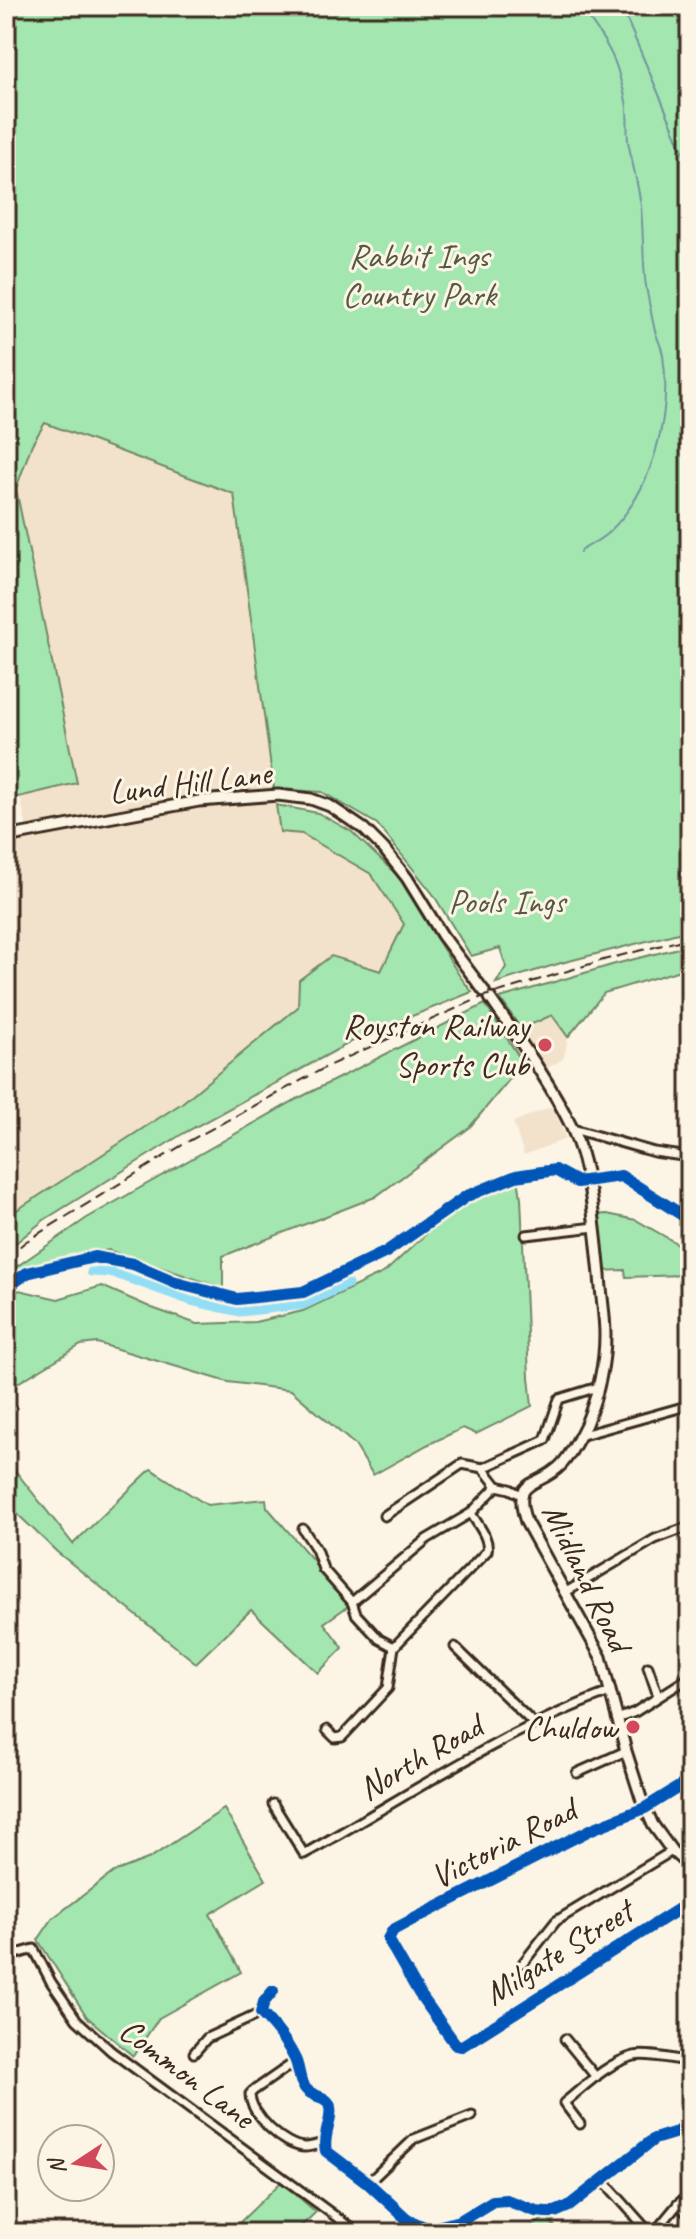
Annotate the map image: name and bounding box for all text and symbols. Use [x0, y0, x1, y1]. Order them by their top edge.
park label: Rabbit Ings Country Park [342, 234, 498, 316]
street label: Lund Hill Lane [107, 750, 276, 813]
park label: Pools Ings [449, 880, 568, 923]
place label: Royston Railway Sports Club [343, 1004, 531, 1086]
marker: Royston Railway Sports Club [536, 1036, 554, 1054]
street label: Midland Road [533, 1496, 644, 1663]
street label: North Road [350, 1702, 494, 1810]
place label: Chuldow [524, 1706, 619, 1749]
marker: Chuldow [624, 1718, 642, 1736]
street label: Victoria Road [423, 1786, 587, 1898]
street label: Milgate Street [476, 1887, 644, 2015]
street label: Common Lane [111, 2008, 265, 2140]
north arrow [36, 2123, 116, 2203]
text: N [42, 2154, 73, 2177]

